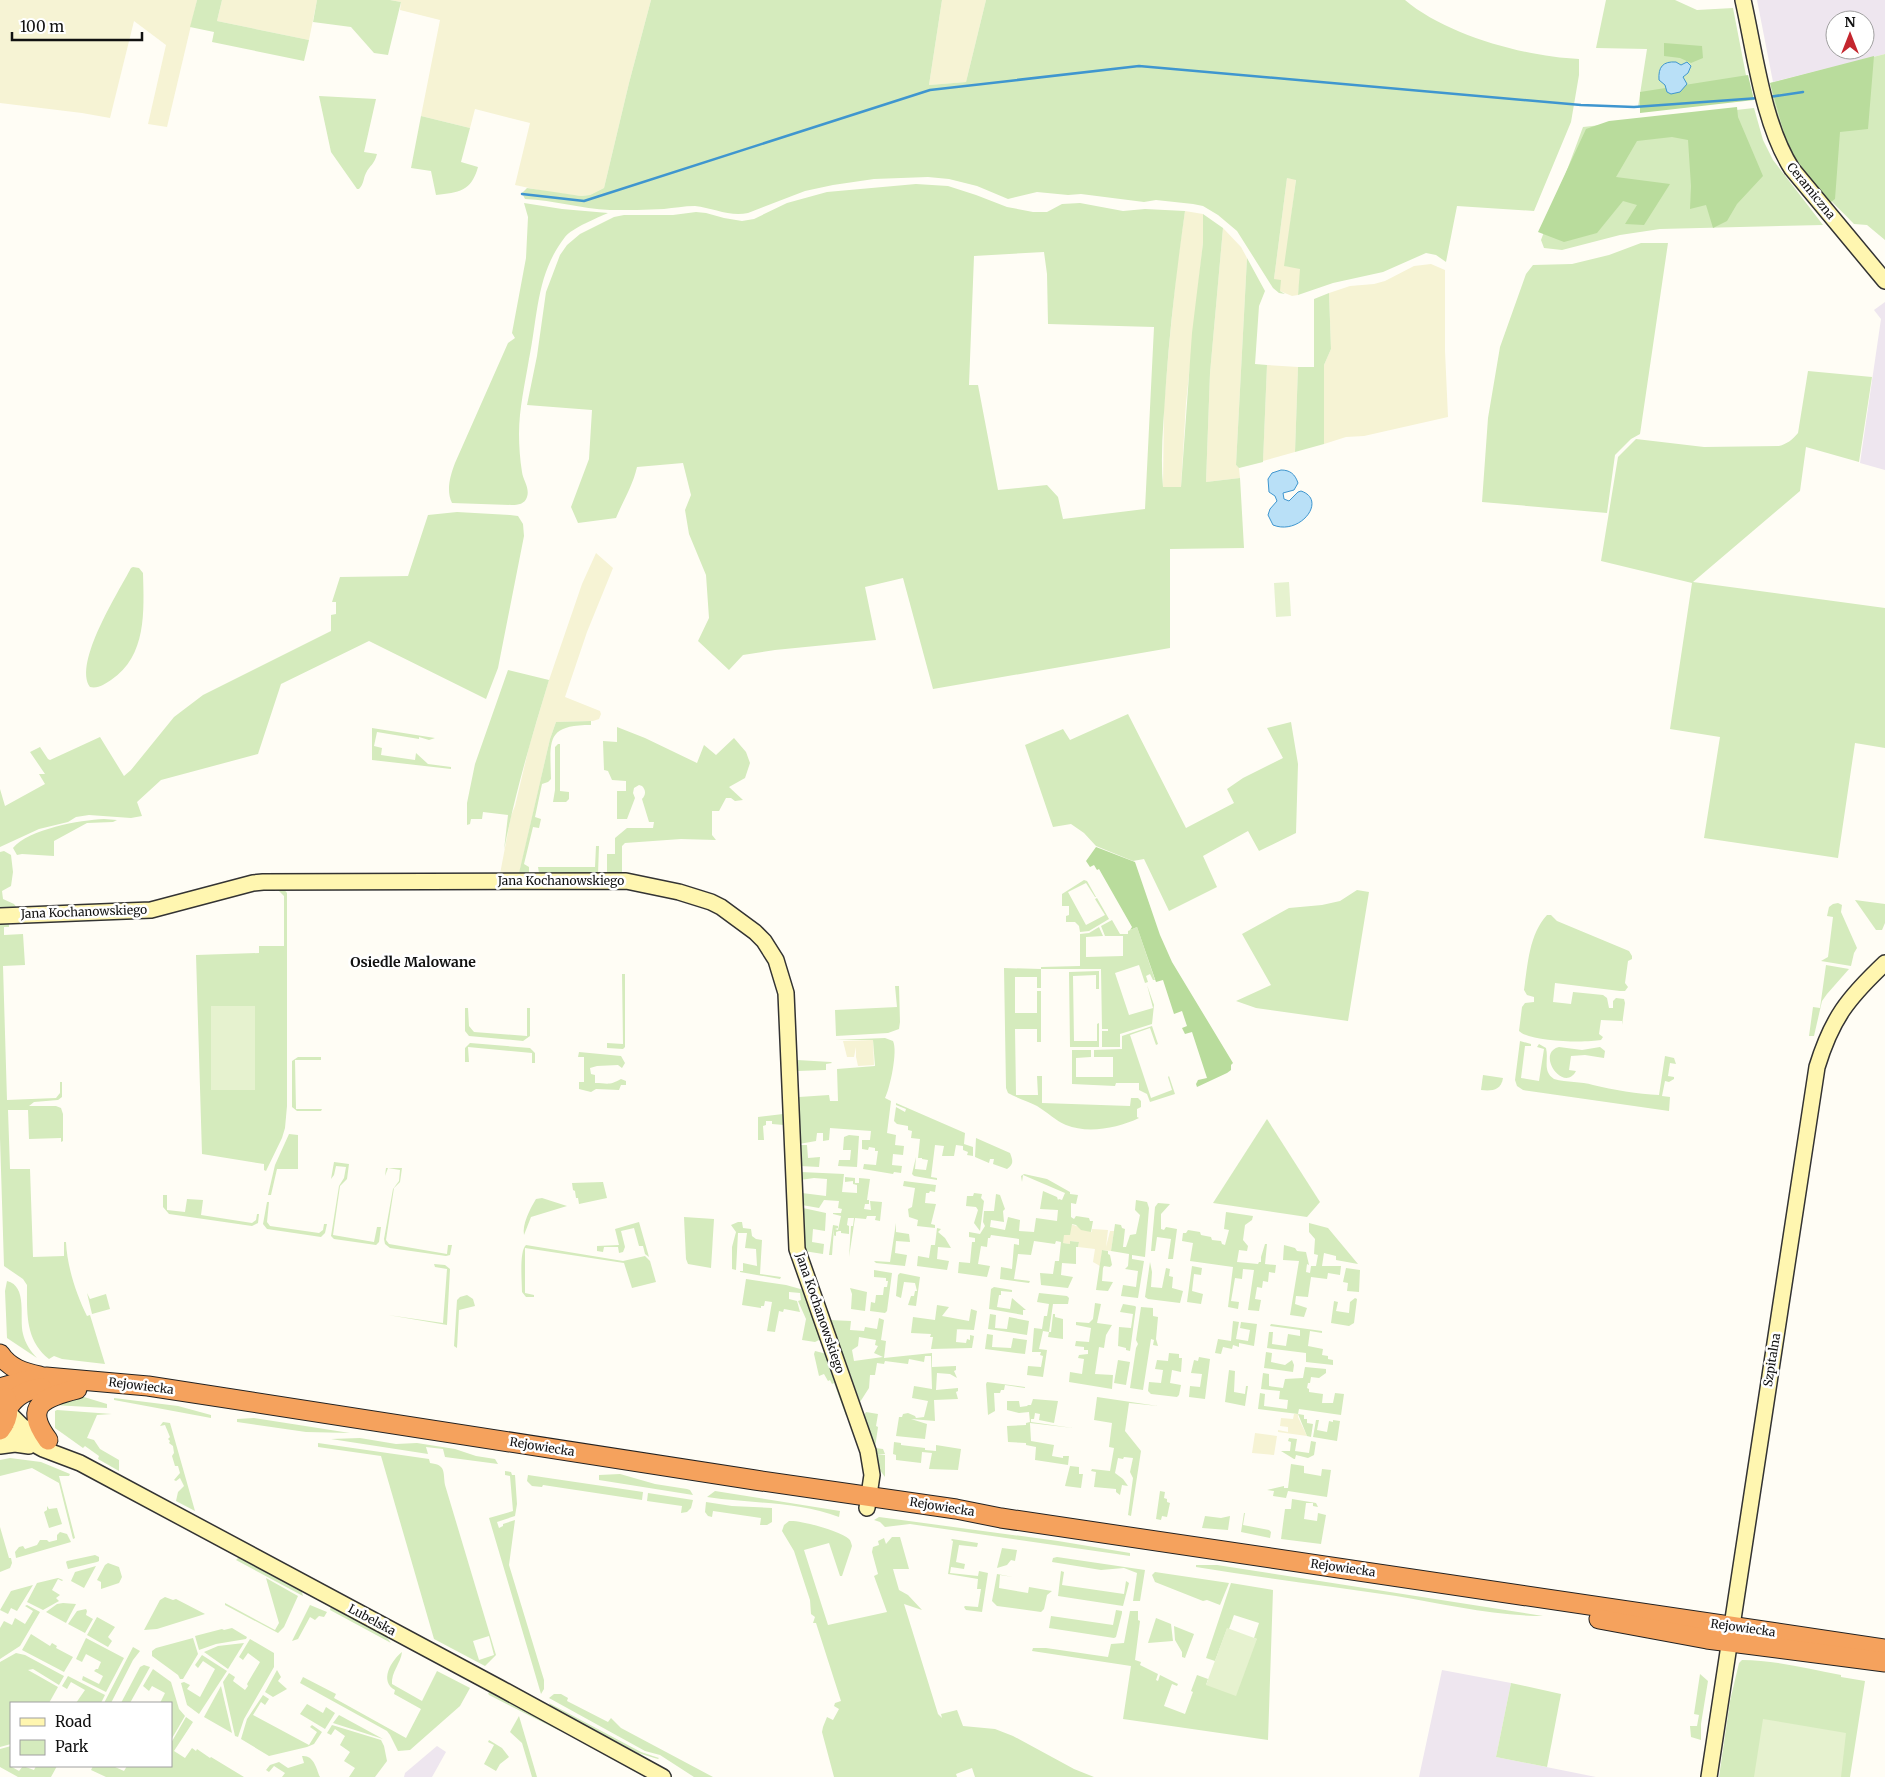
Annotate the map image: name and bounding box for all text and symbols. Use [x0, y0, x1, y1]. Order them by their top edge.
scale bar [12, 10, 142, 42]
north arrow [1825, 10, 1875, 60]
text: N [1844, 13, 1856, 31]
text: 100 m [20, 17, 64, 36]
street label: Ceramiczna [1784, 159, 1839, 222]
street label: Jana Kochanowskiego [497, 873, 624, 888]
street label: Jana Kochanowskiego [20, 902, 147, 921]
district label: Osiedle Malowane [350, 953, 476, 971]
street label: Jana Kochanowskiego [792, 1250, 848, 1375]
street label: Szpitalna [1760, 1332, 1783, 1388]
street label: Rejowiecka [108, 1374, 175, 1397]
street label: Rejowiecka [508, 1434, 576, 1459]
street label: Rejowiecka [908, 1494, 976, 1519]
street label: Rejowiecka [1310, 1556, 1377, 1580]
street label: Lubelska [346, 1601, 399, 1639]
street label: Rejowiecka [1710, 1616, 1777, 1640]
legend [10, 1702, 172, 1767]
text: Road [55, 1712, 91, 1731]
text: Park [55, 1737, 89, 1756]

